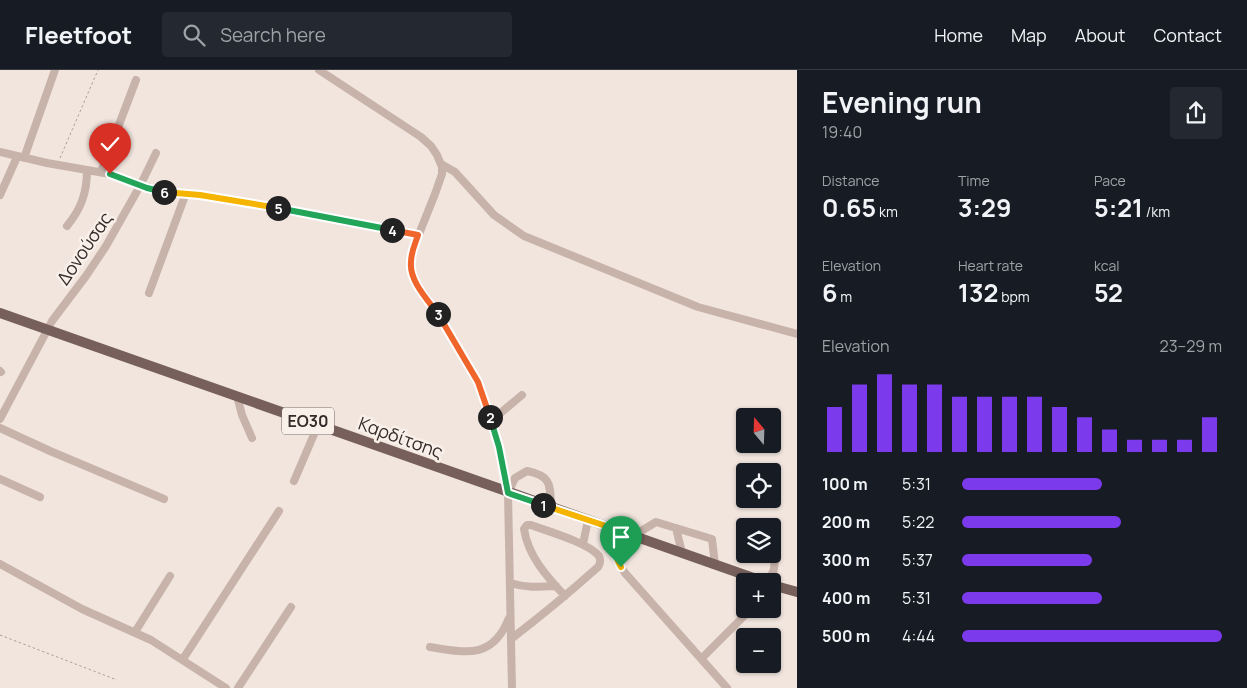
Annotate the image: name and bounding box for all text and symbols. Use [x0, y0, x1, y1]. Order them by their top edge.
search box [162, 12, 512, 57]
text: Fleetfoot [25, 18, 132, 51]
icon: search [180, 21, 208, 49]
text: Search here [220, 22, 326, 48]
text: Home [934, 23, 983, 47]
text: Map [1011, 23, 1047, 47]
text: About [1075, 23, 1125, 47]
text: Contact [1153, 23, 1222, 47]
text: Evening run [822, 83, 982, 121]
button: share [1170, 87, 1222, 139]
text: 19:40 [822, 121, 862, 143]
pin [89, 123, 131, 174]
icon: check [96, 130, 124, 158]
text: Distance [822, 171, 879, 190]
text: Time [958, 171, 990, 190]
text: Pace [1094, 171, 1126, 190]
pin: 6 [152, 180, 176, 204]
text: 6 [160, 183, 169, 202]
text: 0.65 [822, 190, 876, 225]
text: 3:29 [958, 190, 1012, 225]
text: 5:21 [1094, 190, 1143, 225]
pin: 5 [266, 196, 290, 220]
text: 5 [274, 199, 283, 218]
text: km [876, 202, 898, 221]
text: /km [1143, 202, 1170, 221]
street label: Δονούσας [51, 207, 117, 289]
pin: 4 [380, 218, 404, 242]
text: 4 [388, 221, 397, 240]
text: Elevation [822, 256, 881, 275]
text: Heart rate [958, 256, 1023, 275]
text: kcal [1094, 256, 1120, 275]
text: 6 [822, 275, 838, 310]
text: 132 [958, 275, 998, 310]
text: 52 [1094, 275, 1123, 310]
text: m [838, 287, 852, 306]
text: bpm [998, 287, 1030, 306]
pin: 3 [426, 302, 450, 326]
text: 3 [434, 305, 443, 324]
text: Elevation [822, 335, 890, 357]
text: 23–29 m [1160, 335, 1222, 357]
pin: 2 [478, 404, 502, 430]
road number: ΕΟ30 [282, 408, 334, 434]
text: 2 [486, 408, 495, 427]
north arrow [736, 408, 781, 452]
map controls [736, 408, 781, 673]
street label: Καρδίτσης [355, 411, 447, 463]
button: locate [736, 463, 781, 508]
text: 100 m [822, 473, 868, 495]
text: 5:31 [902, 473, 931, 495]
pin: 1 [530, 492, 556, 518]
text: 1 [540, 496, 547, 515]
text: 200 m [822, 511, 870, 533]
text: 5:22 [902, 511, 934, 533]
pin [600, 516, 642, 567]
button: layers [736, 518, 781, 563]
icon: arrive [607, 523, 635, 551]
text: 300 m [822, 549, 870, 571]
text: 5:37 [902, 549, 933, 571]
button: + [736, 573, 781, 618]
text: 400 m [822, 587, 870, 609]
text: 5:31 [902, 587, 931, 609]
text: 500 m [822, 625, 870, 647]
text: 4:44 [902, 625, 935, 647]
button: − [736, 628, 781, 673]

